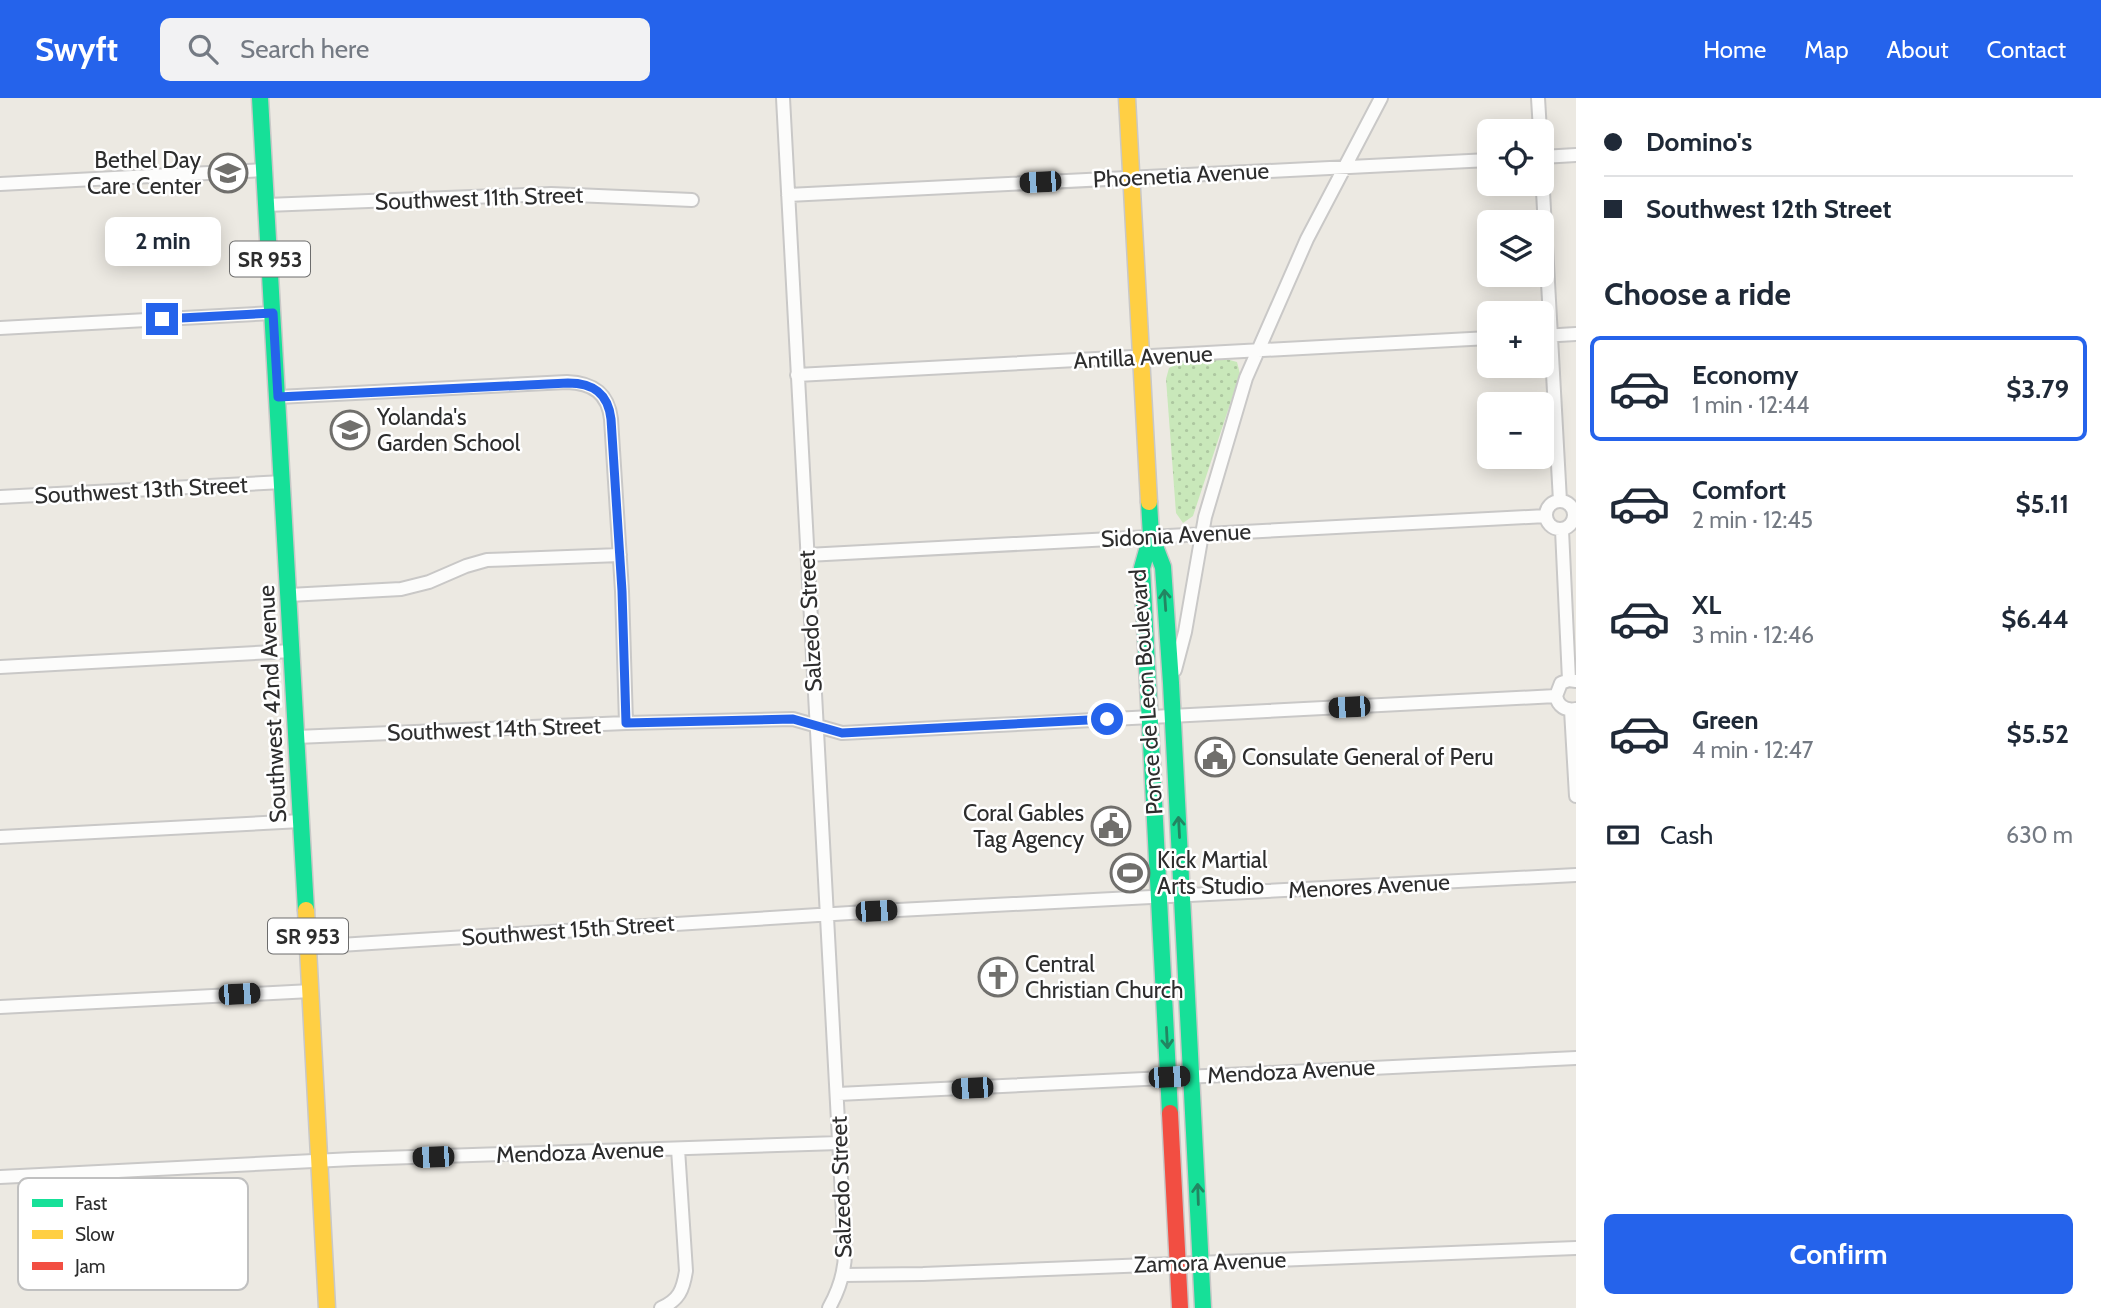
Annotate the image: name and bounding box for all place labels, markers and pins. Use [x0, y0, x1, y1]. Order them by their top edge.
place label: Bethel Day Care Center [87, 146, 202, 200]
school or university icon: Bethel Day Care Center [207, 152, 249, 194]
place label: Yolanda's Garden School [376, 403, 521, 457]
school or university icon: Yolanda's Garden School [329, 409, 371, 451]
public building icon: Consulate General of Peru [1194, 736, 1236, 778]
place label: Consulate General of Peru [1242, 743, 1494, 771]
place label: Coral Gables Tag Agency [963, 799, 1084, 853]
public building icon: Coral Gables Tag Agency [1090, 805, 1132, 847]
place label: Kick Martial Arts Studio [1157, 846, 1268, 900]
sports icon: Kick Martial Arts Studio [1109, 852, 1151, 894]
place label: Central Christian Church [1025, 950, 1184, 1004]
church icon: Central Christian Church [977, 956, 1019, 998]

